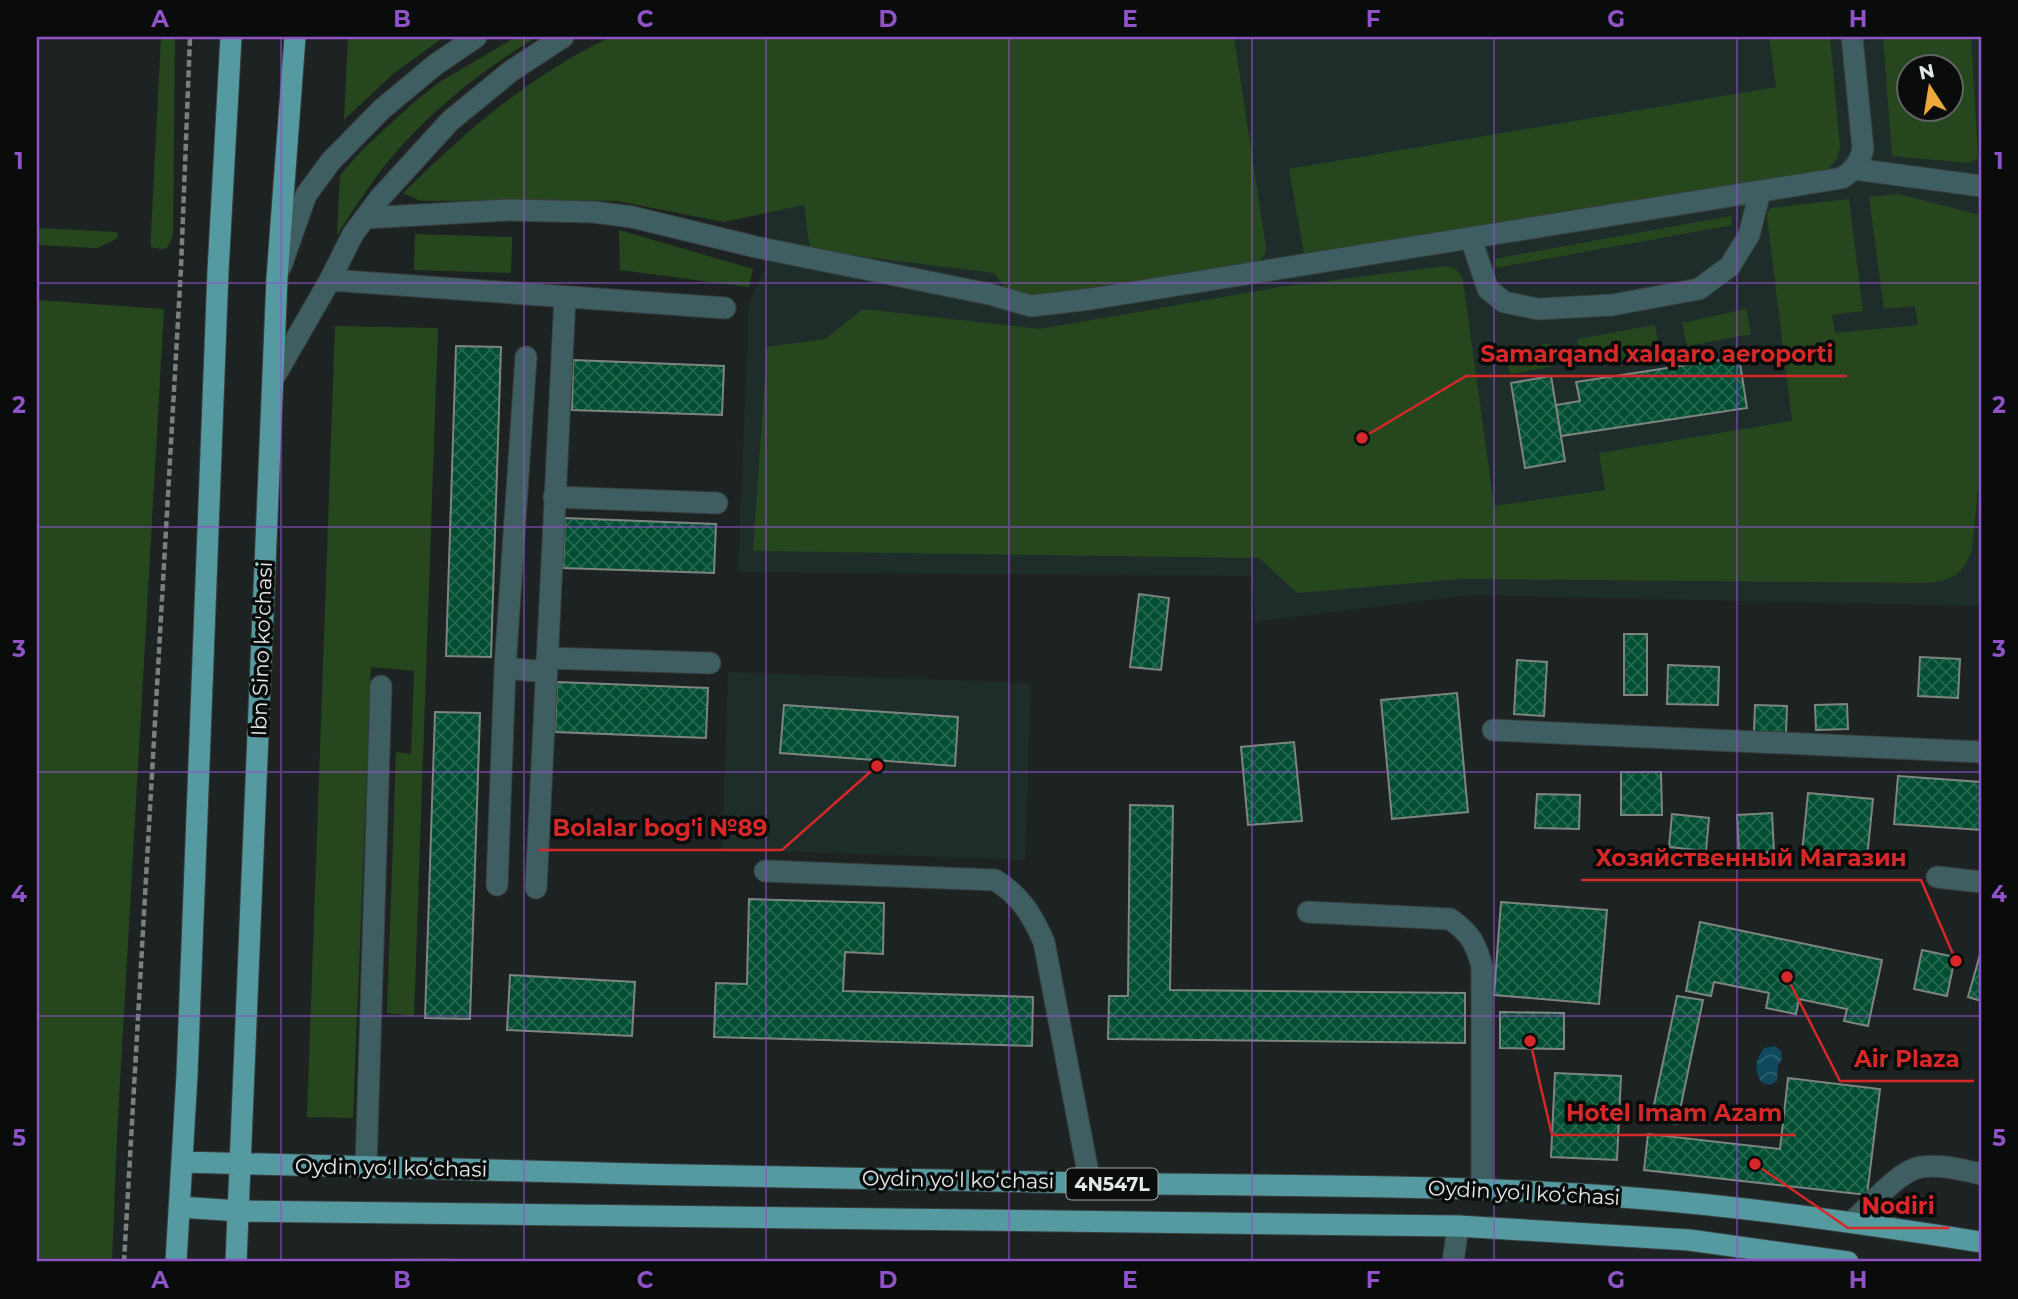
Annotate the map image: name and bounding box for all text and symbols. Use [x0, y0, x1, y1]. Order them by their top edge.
text: A [150, 5, 169, 33]
text: B [393, 5, 411, 33]
text: C [637, 5, 654, 33]
text: D [879, 5, 898, 33]
text: E [1122, 5, 1138, 33]
text: F [1366, 5, 1381, 33]
text: G [1607, 5, 1625, 33]
text: H [1849, 5, 1867, 33]
north arrow [1896, 52, 1966, 122]
text: N [1917, 59, 1936, 85]
text: 1 [14, 147, 24, 175]
text: 1 [1994, 147, 2004, 175]
callout: Samarqand xalqaro aeroporti [1466, 332, 1847, 376]
text: Samarqand xalqaro aeroporti [1481, 340, 1833, 368]
text: 2 [12, 391, 26, 419]
text: 2 [1992, 391, 2006, 419]
street label: Ibn Sino ko'chasi [246, 561, 277, 737]
text: 3 [11, 635, 26, 663]
text: 3 [1991, 635, 2006, 663]
callout: Bolalar bog'i №89 [539, 806, 782, 850]
text: Bolalar bog'i №89 [553, 814, 767, 842]
callout: Хозяйственный Магазин [1581, 836, 1921, 880]
text: Хозяйственный Магазин [1595, 844, 1907, 872]
text: 4 [11, 880, 27, 908]
text: 4 [1991, 880, 2007, 908]
callout: Air Plaza [1840, 1037, 1974, 1081]
text: Air Plaza [1853, 1045, 1960, 1073]
callout: Hotel Imam Azam [1552, 1091, 1796, 1135]
text: Hotel Imam Azam [1566, 1099, 1782, 1127]
text: 5 [12, 1124, 26, 1152]
text: 5 [1992, 1124, 2006, 1152]
street label: Oydin yoʻl koʻchasi [295, 1153, 487, 1182]
street label: Oydin yoʻl koʻchasi [862, 1165, 1054, 1194]
road number: 4N547L [1066, 1168, 1158, 1200]
street label: Oydin yoʻl koʻchasi [1427, 1175, 1621, 1210]
callout: Nodiri [1848, 1184, 1949, 1228]
text: Nodiri [1861, 1192, 1935, 1220]
text: A [150, 1266, 169, 1294]
text: B [393, 1266, 411, 1294]
text: C [637, 1266, 654, 1294]
text: D [879, 1266, 898, 1294]
text: E [1122, 1266, 1138, 1294]
text: F [1366, 1266, 1381, 1294]
text: G [1607, 1266, 1625, 1294]
text: H [1849, 1266, 1867, 1294]

